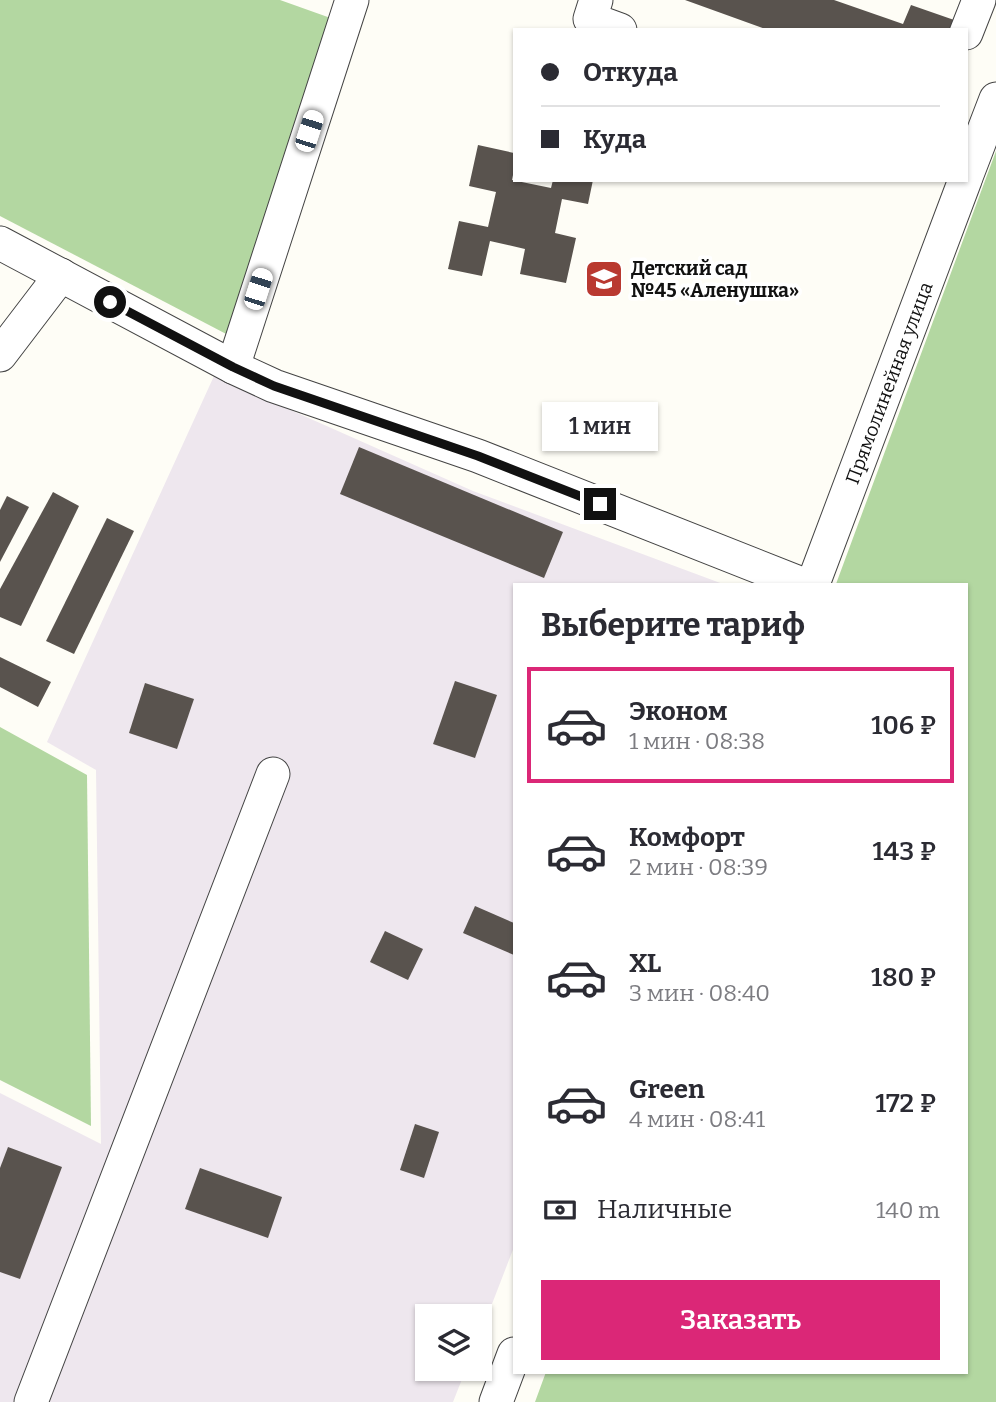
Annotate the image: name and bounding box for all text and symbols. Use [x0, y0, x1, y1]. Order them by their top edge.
text: Откуда [583, 57, 678, 88]
car [293, 108, 326, 154]
text: Куда [583, 124, 646, 155]
place label: Детский сад №45 «Аленушка» [631, 257, 799, 302]
school or university icon: Детский сад №45 «Аленушка» [583, 258, 625, 300]
car [242, 266, 275, 312]
street label: Прямолинейная улица [841, 278, 938, 487]
route start [94, 286, 126, 318]
callout: 1 мин [542, 402, 658, 452]
text: 1 мин [569, 412, 631, 440]
route end [584, 488, 616, 520]
text: Выберите тариф [541, 606, 805, 644]
icon: car [545, 694, 608, 757]
text: Эконом [629, 696, 728, 727]
text: 106 ₽ [871, 710, 936, 741]
text: 1 мин · 08:38 [629, 727, 765, 755]
icon: car [545, 820, 608, 883]
text: Комфорт [629, 822, 745, 853]
text: 143 ₽ [873, 836, 936, 867]
text: 2 мин · 08:39 [629, 853, 768, 881]
icon: car [545, 946, 608, 1009]
text: XL [629, 948, 661, 979]
text: 180 ₽ [871, 962, 936, 993]
text: 3 мин · 08:40 [629, 979, 770, 1007]
icon: car [545, 1072, 608, 1135]
text: Green [629, 1074, 705, 1105]
text: 172 ₽ [875, 1088, 936, 1119]
text: 4 мин · 08:41 [629, 1105, 765, 1133]
icon: cash [541, 1191, 579, 1229]
text: Наличные [597, 1194, 732, 1225]
text: 140 m [876, 1196, 940, 1224]
button: Заказать [541, 1280, 940, 1360]
map controls [415, 1304, 492, 1381]
button: layers [415, 1304, 492, 1381]

